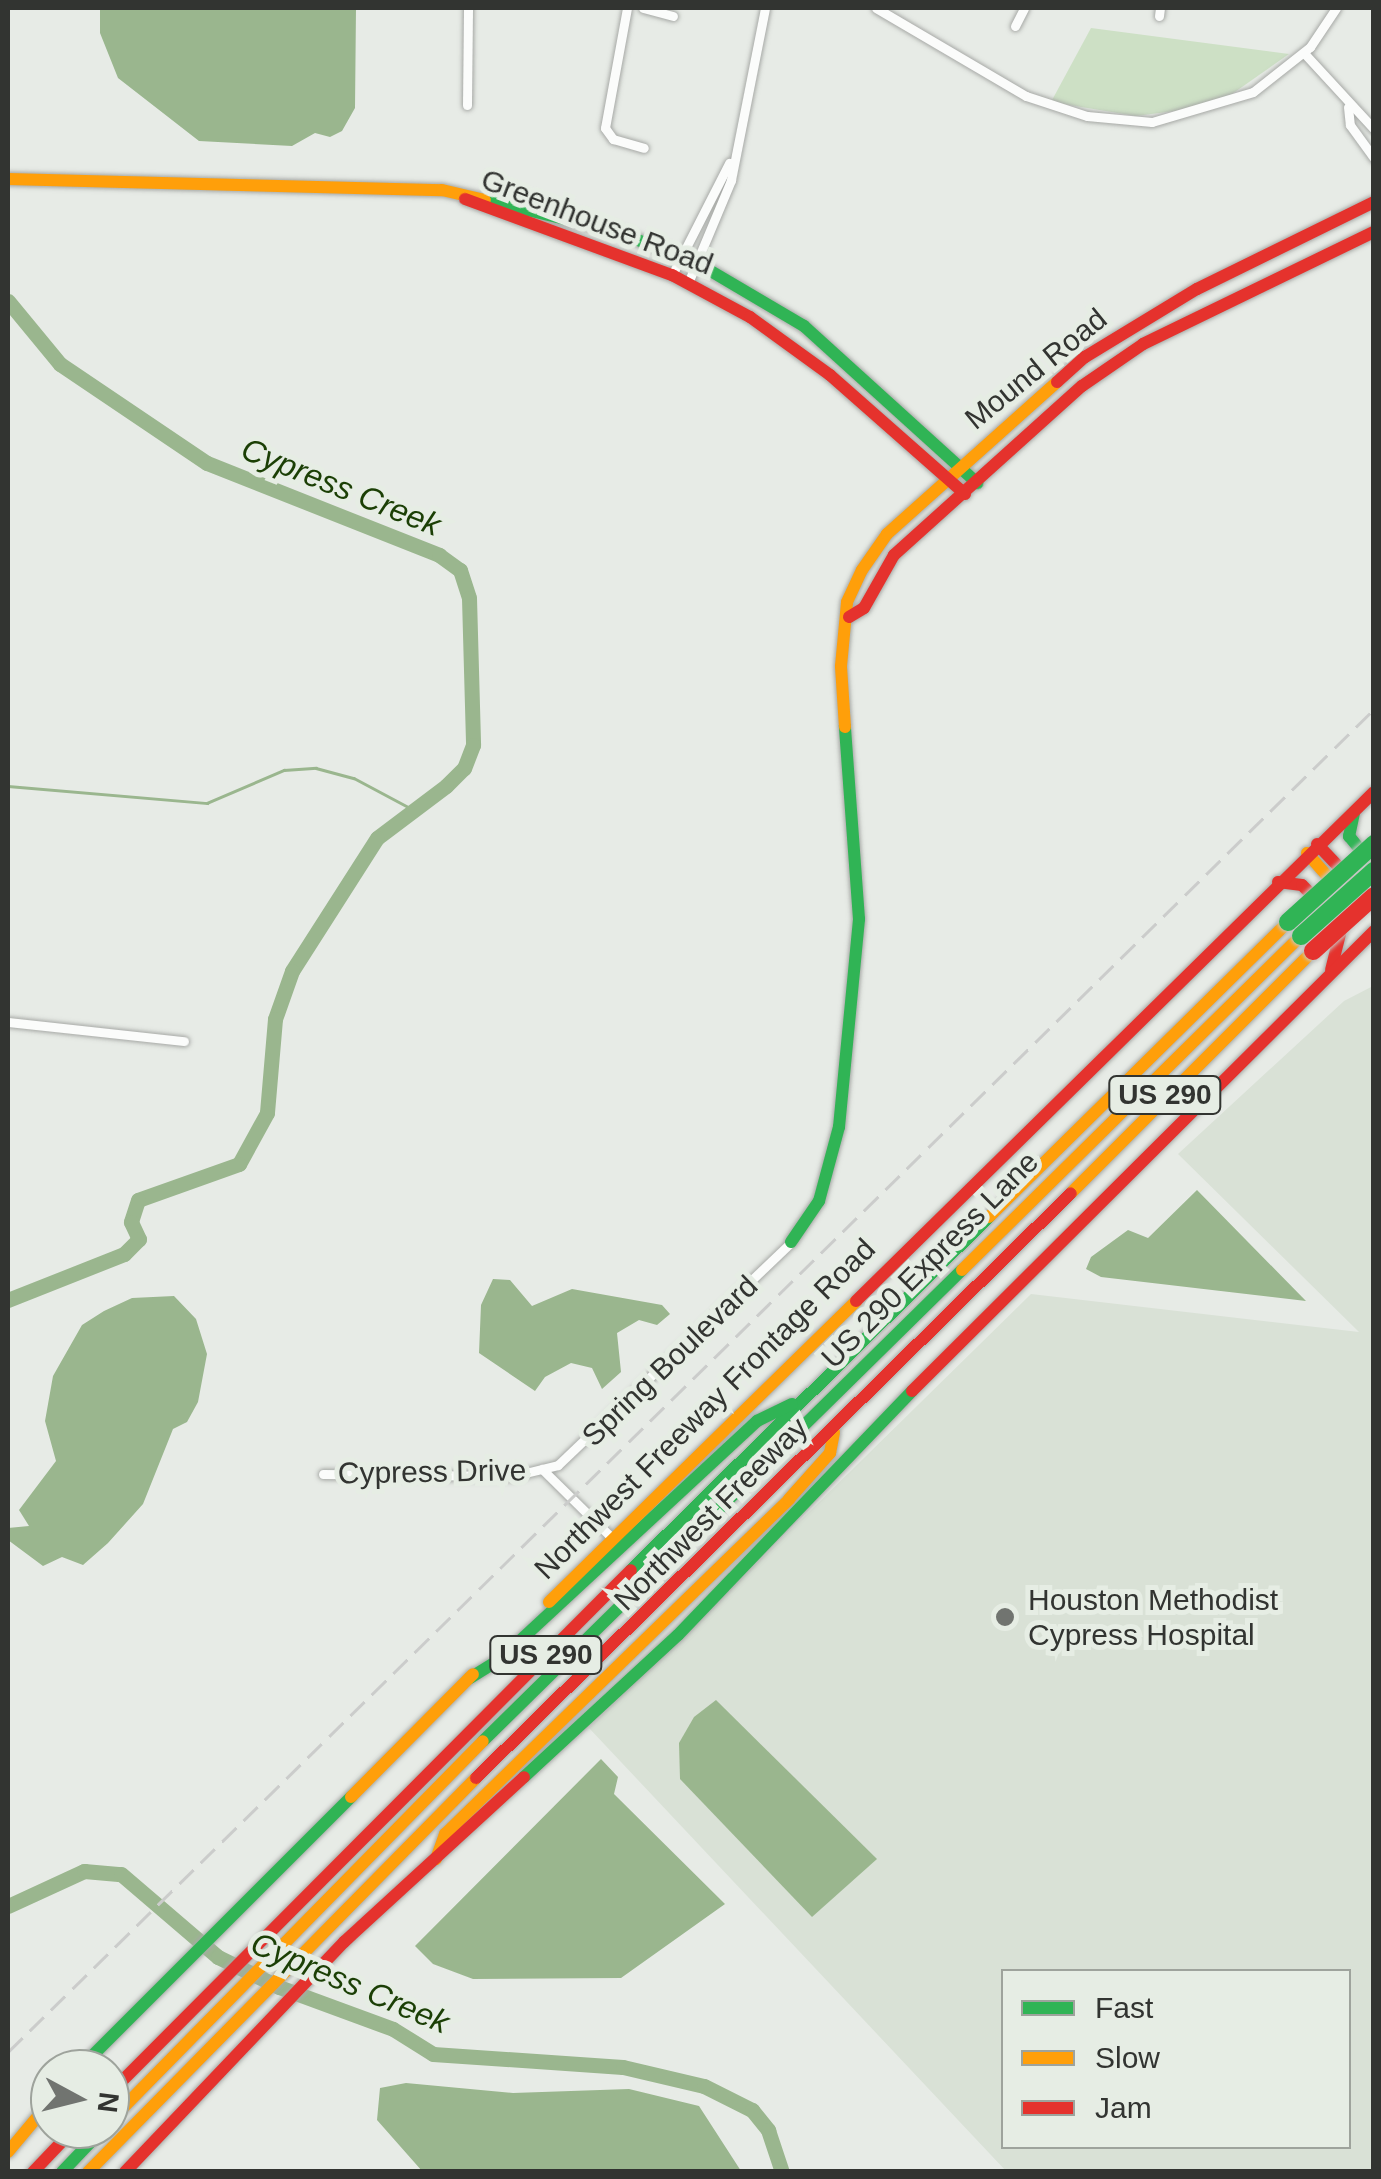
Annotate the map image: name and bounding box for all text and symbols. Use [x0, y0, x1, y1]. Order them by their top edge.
street label: Greenhouse Road [476, 161, 718, 283]
street label: Mound Road [958, 301, 1114, 437]
water label: Cypress Creek [236, 430, 446, 544]
road number: US 290 [1108, 1072, 1222, 1118]
street label: US 290 Express Lane [814, 1144, 1046, 1376]
street label: Northwest Freeway Frontage Road [527, 1231, 883, 1587]
street label: Spring Boulevard [575, 1268, 765, 1454]
street label: Northwest Freeway [607, 1410, 815, 1618]
street label: Cypress Drive [338, 1452, 526, 1492]
place label: Houston Methodist Cypress Hospital [1028, 1582, 1278, 1652]
marker: Houston Methodist Cypress Hospital [992, 1604, 1018, 1630]
road number: US 290 [488, 1632, 604, 1678]
water label: Cypress Creek [245, 1924, 455, 2042]
legend [1001, 1969, 1351, 2149]
text: Fast [1095, 1991, 1153, 2024]
text: Slow [1095, 2041, 1160, 2074]
north arrow [30, 2049, 130, 2149]
text: N [92, 2091, 125, 2114]
text: Jam [1095, 2091, 1152, 2124]

